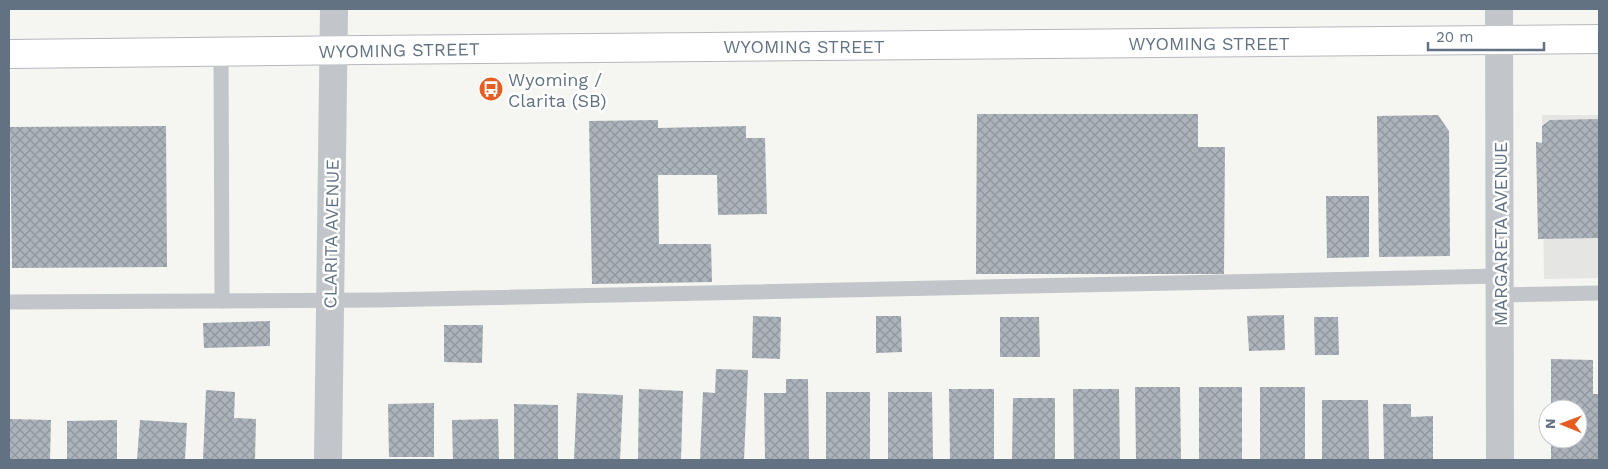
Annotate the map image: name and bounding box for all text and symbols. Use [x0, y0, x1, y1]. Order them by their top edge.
scale bar [1428, 20, 1544, 52]
text: 20 m [1436, 28, 1474, 46]
street label: WYOMING STREET [1128, 33, 1290, 54]
street label: WYOMING STREET [723, 36, 885, 57]
street label: WYOMING STREET [318, 38, 480, 62]
place label: Wyoming / Clarita (SB) [508, 69, 606, 111]
bus stop icon: Wyoming / Clarita (SB) [478, 76, 504, 102]
street label: MARGARETA AVENUE [1490, 142, 1511, 326]
street label: CLARITA AVENUE [319, 159, 343, 309]
north arrow [1538, 399, 1588, 449]
text: N [1542, 418, 1558, 429]

